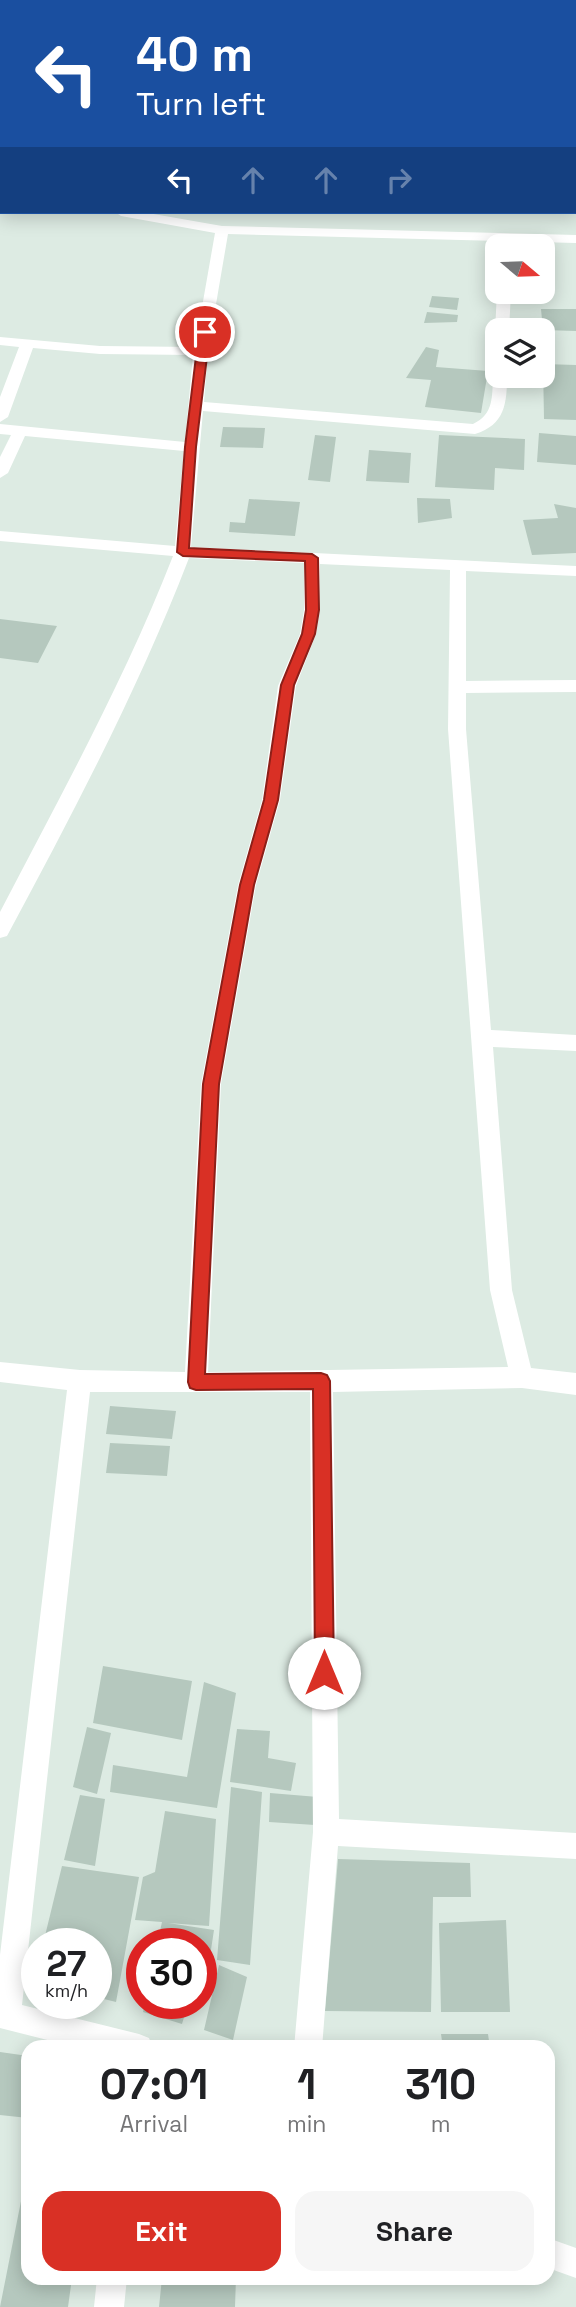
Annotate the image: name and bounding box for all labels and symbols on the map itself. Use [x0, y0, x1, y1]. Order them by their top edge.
north arrow [485, 234, 555, 304]
pin [175, 302, 235, 362]
position arrow [287, 1636, 361, 1710]
speed limit sign: 30 [126, 1928, 217, 2019]

